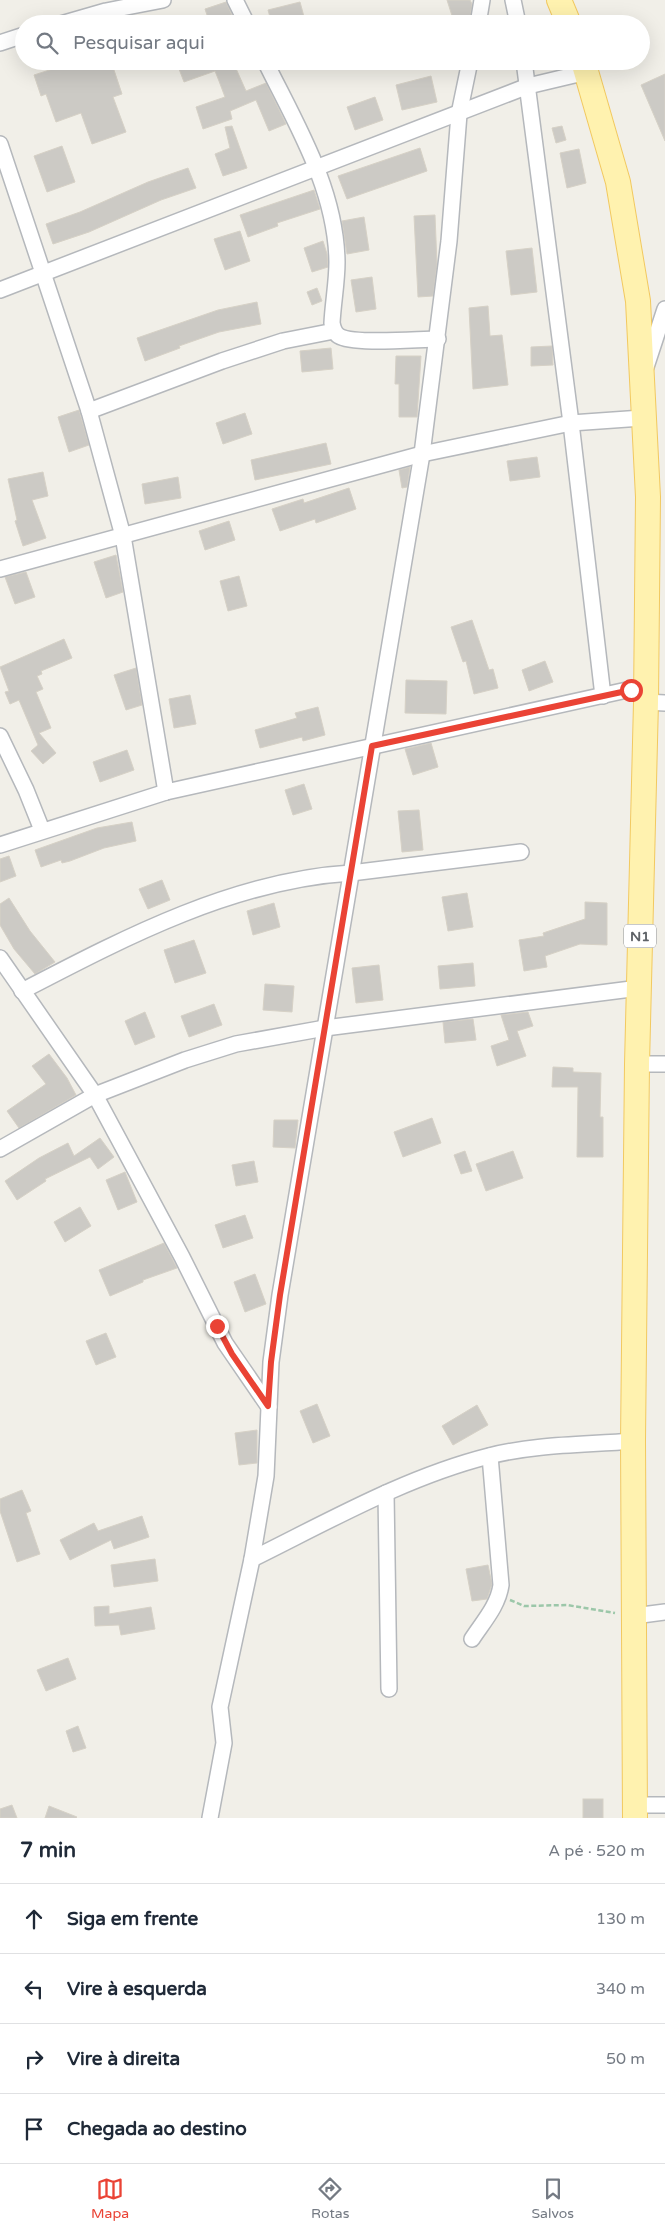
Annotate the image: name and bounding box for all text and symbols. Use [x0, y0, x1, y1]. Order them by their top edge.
search box [15, 15, 650, 70]
icon: search [33, 29, 61, 57]
text: Pesquisar aqui [73, 32, 205, 54]
route start [620, 679, 643, 702]
road number: N1 [624, 924, 656, 948]
route end [206, 1315, 229, 1338]
text: 7 min [20, 1838, 76, 1863]
text: A pé · 520 m [548, 1841, 645, 1861]
icon: ahead [20, 1905, 48, 1933]
text: Siga em frente [67, 1908, 198, 1930]
text: 130 m [596, 1909, 645, 1929]
icon: left [20, 1975, 48, 2003]
text: Vire à esquerda [67, 1978, 207, 2000]
text: 340 m [596, 1979, 645, 1999]
icon: right [20, 2045, 48, 2073]
text: Vire à direita [67, 2048, 180, 2070]
text: 50 m [606, 2049, 645, 2069]
icon: arrive [20, 2115, 48, 2143]
text: Chegada ao destino [67, 2118, 247, 2140]
tab: Mapa [91, 2175, 129, 2222]
tab: Rotas [311, 2175, 349, 2222]
tab: Salvos [531, 2175, 574, 2222]

